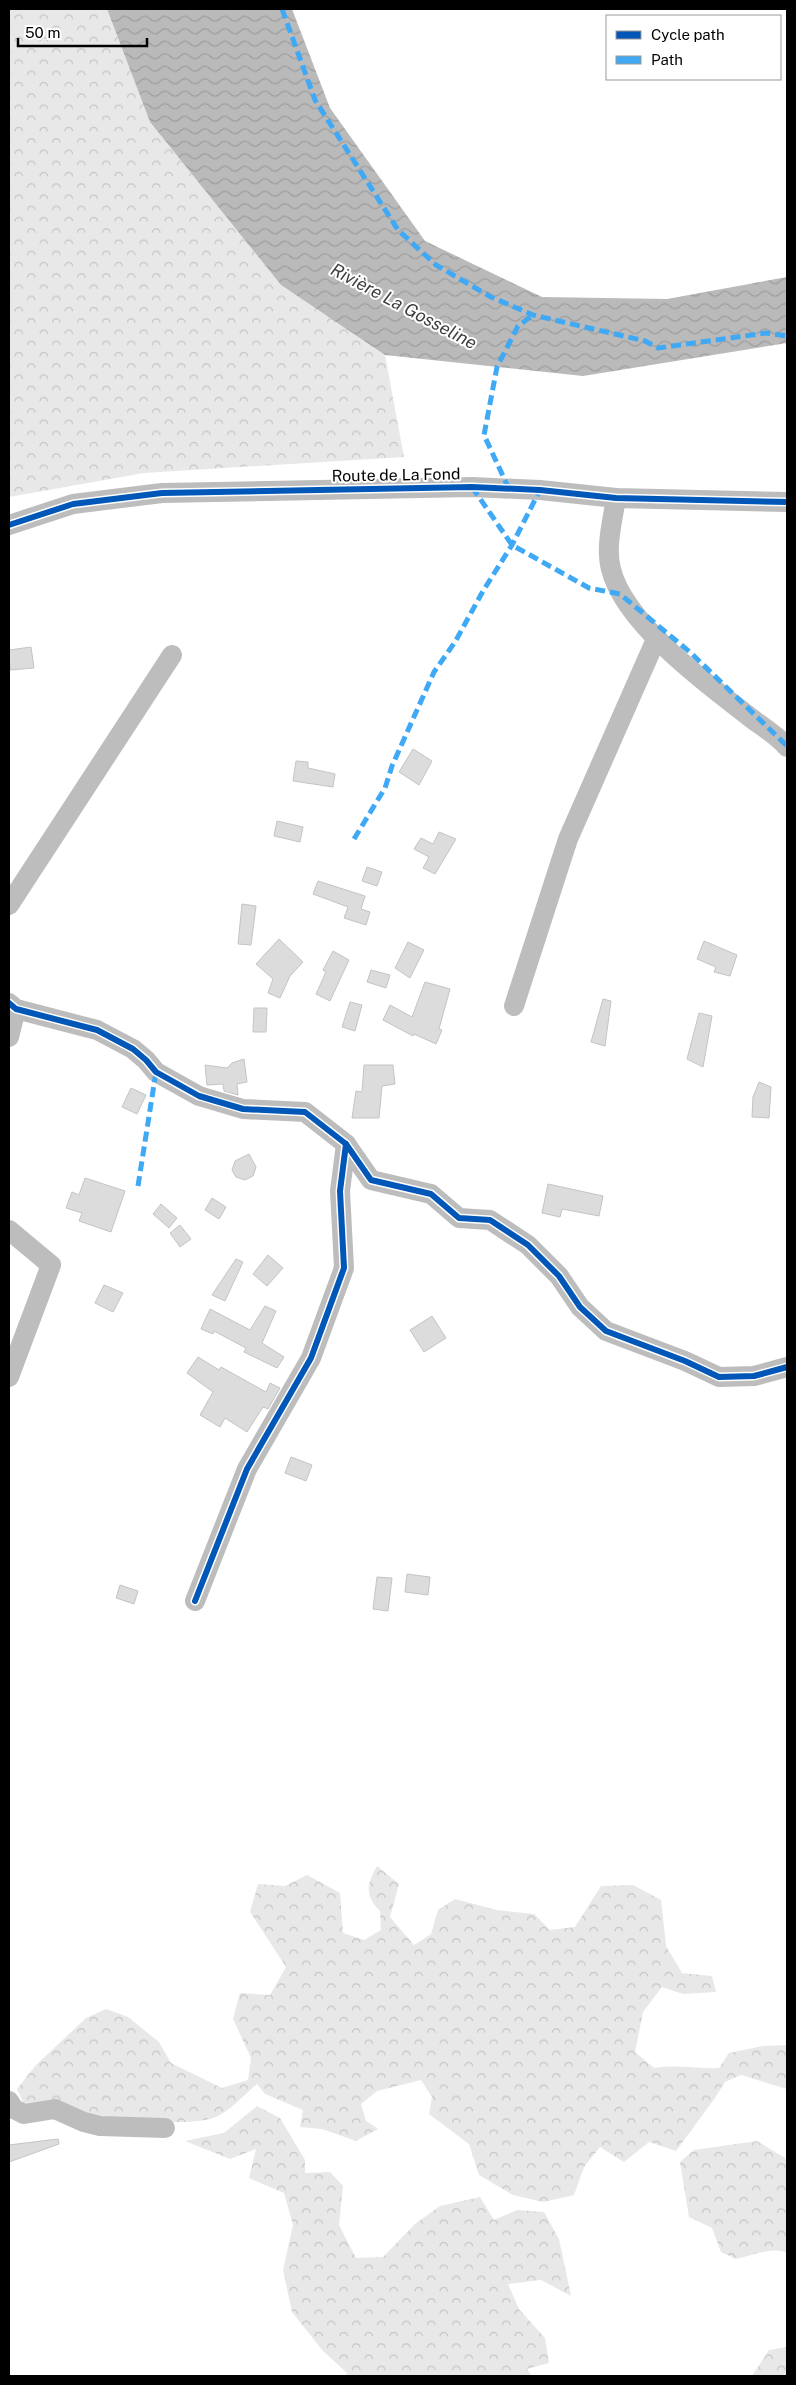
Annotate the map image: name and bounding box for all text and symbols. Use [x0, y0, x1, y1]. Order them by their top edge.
scale bar [18, 15, 146, 47]
legend [606, 15, 781, 80]
text: 50 m [25, 24, 60, 41]
text: Cycle path [651, 26, 725, 43]
text: Path [651, 51, 683, 68]
water label: Rivière La Gosseline [327, 259, 481, 354]
street label: Route de La Fond [331, 464, 461, 486]

